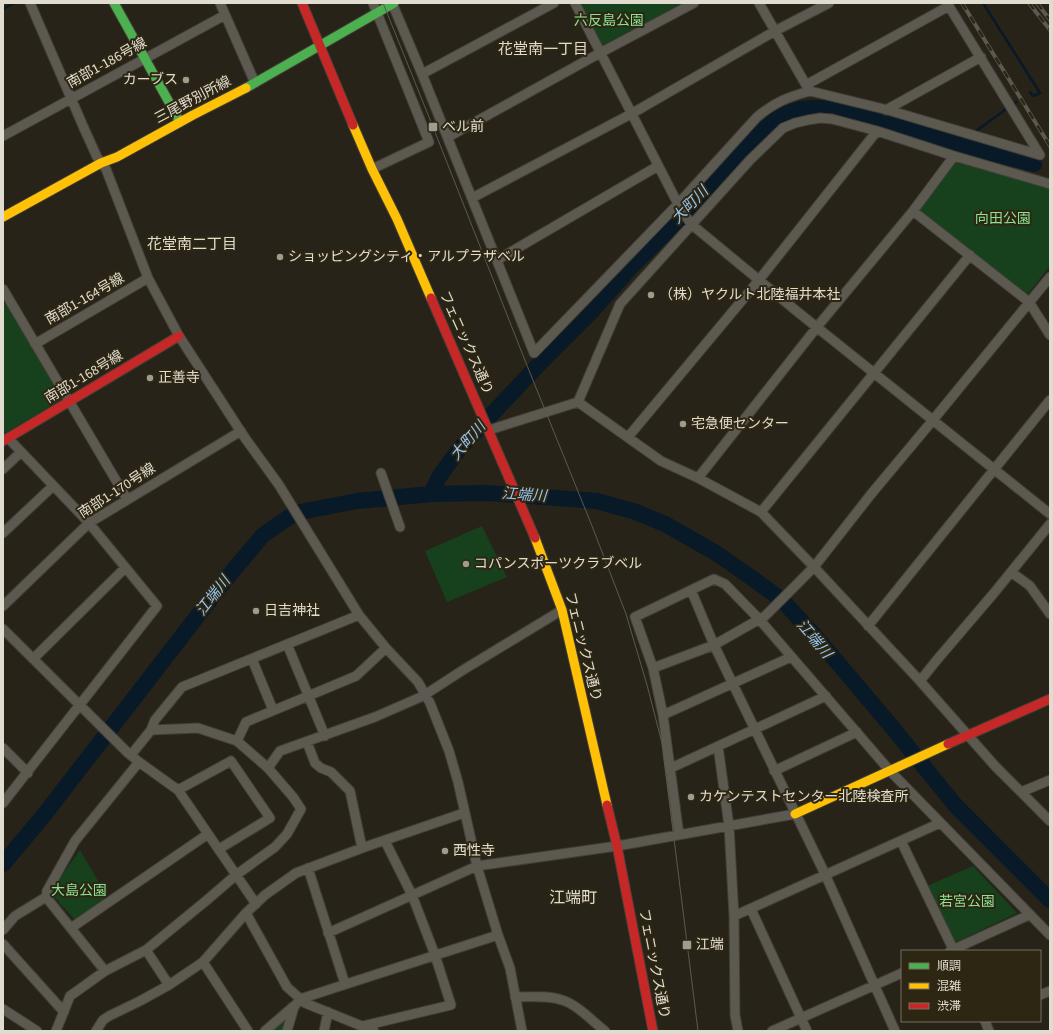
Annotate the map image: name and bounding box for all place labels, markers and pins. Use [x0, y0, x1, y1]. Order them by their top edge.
place label: カーブス [123, 70, 178, 90]
marker: カーブス [181, 75, 191, 85]
place label: ベル前 [442, 117, 484, 137]
marker: ベル前 [427, 121, 439, 133]
place label: ショッピングシティ・アルプラザベル [288, 247, 525, 267]
marker: ショッピングシティ・アルプラザベル [275, 252, 285, 262]
place label: （株）ヤクルト北陸福井本社 [659, 285, 841, 305]
marker: （株）ヤクルト北陸福井本社 [646, 290, 656, 300]
place label: 正善寺 [158, 368, 200, 388]
marker: 正善寺 [145, 373, 155, 383]
place label: 宅急便センター [691, 414, 789, 434]
marker: 宅急便センター [678, 419, 688, 429]
place label: コパンスポーツクラブベル [474, 554, 642, 574]
marker: コパンスポーツクラブベル [461, 559, 471, 569]
place label: 日吉神社 [264, 601, 320, 621]
marker: 日吉神社 [251, 606, 261, 616]
place label: カケンテストセンター北陸検査所 [699, 787, 909, 807]
marker: カケンテストセンター北陸検査所 [686, 792, 696, 802]
place label: 西性寺 [453, 841, 495, 861]
marker: 西性寺 [440, 846, 450, 856]
place label: 江端 [696, 935, 724, 955]
marker: 江端 [681, 939, 693, 951]

